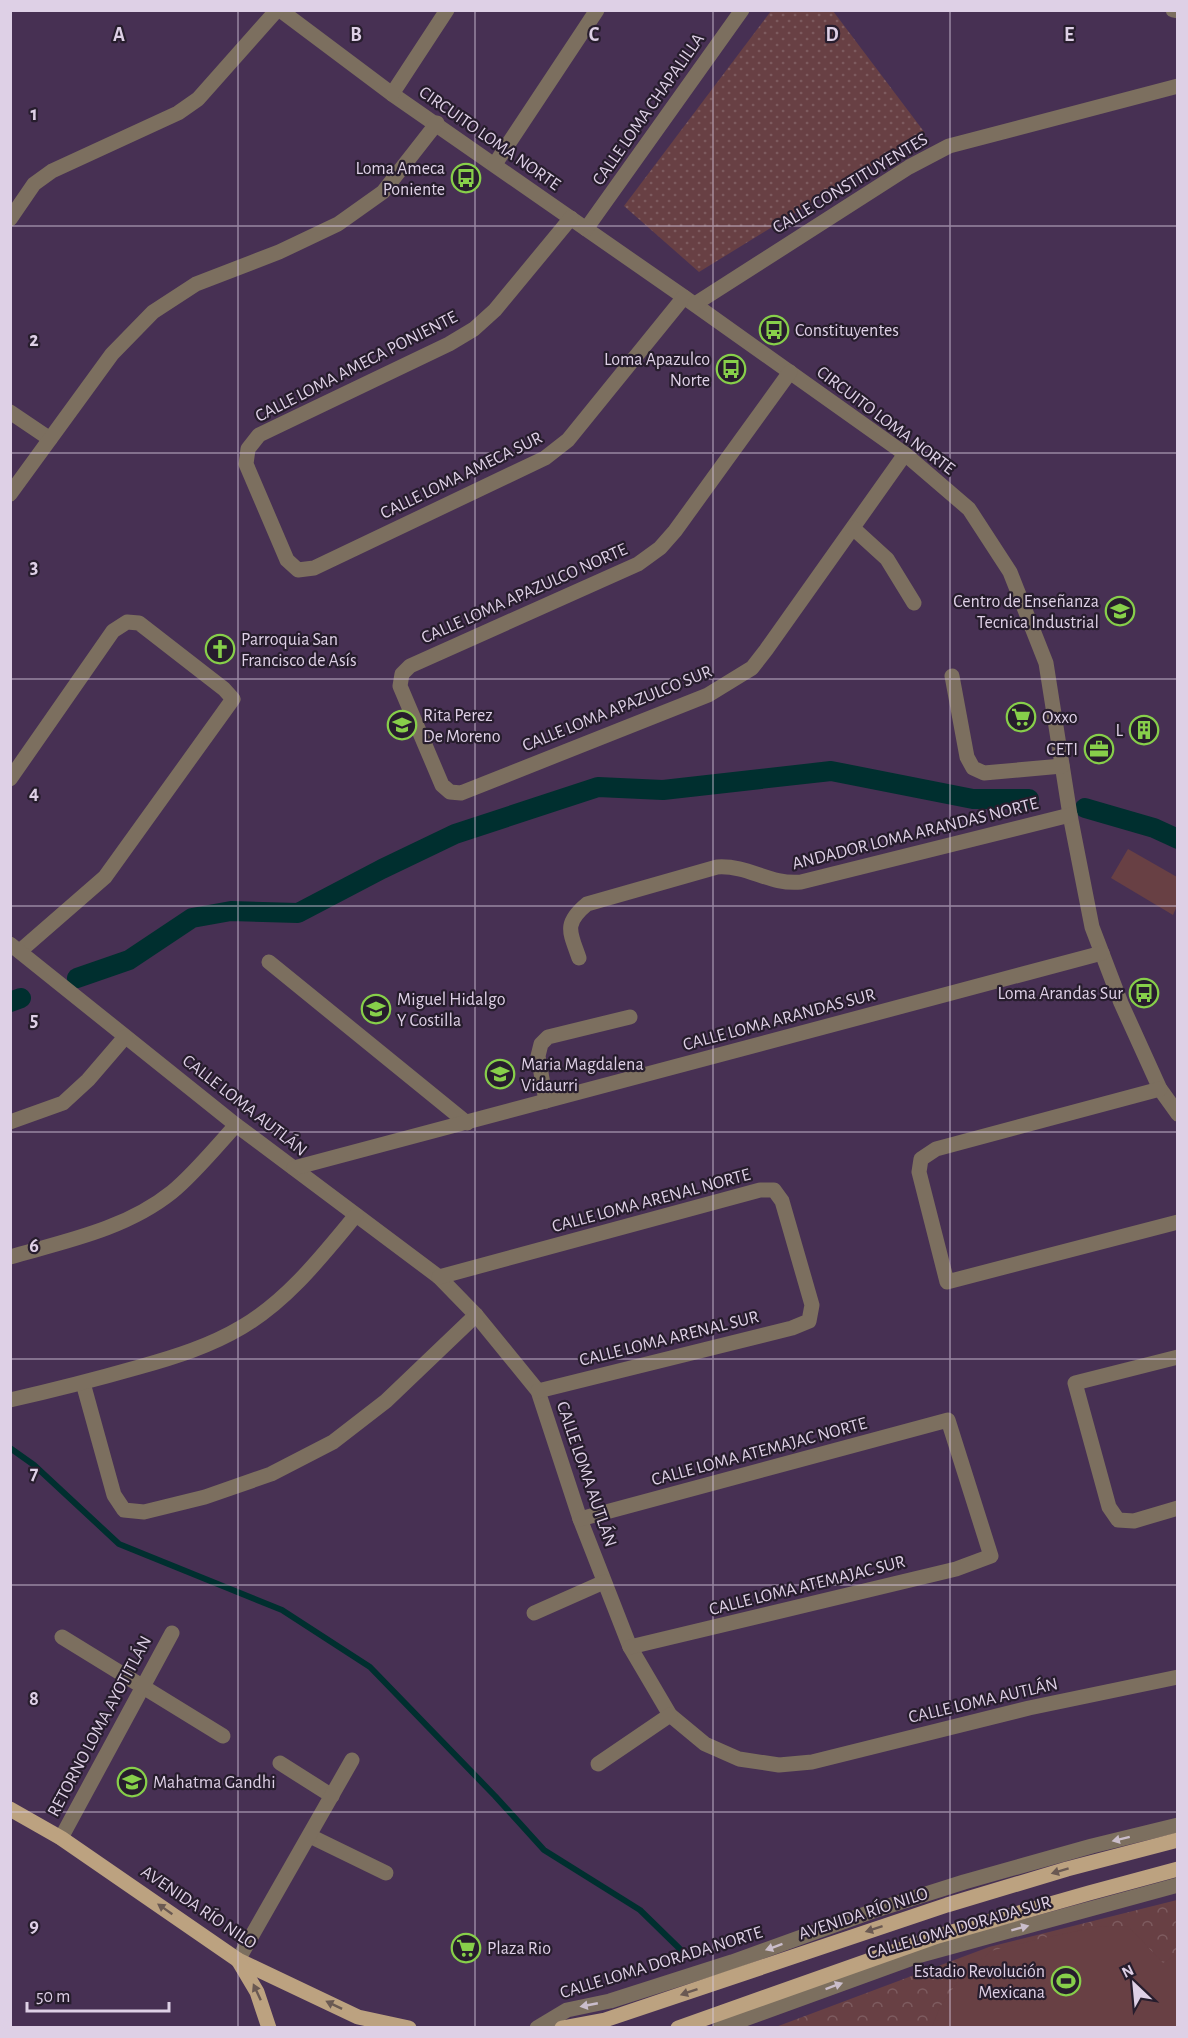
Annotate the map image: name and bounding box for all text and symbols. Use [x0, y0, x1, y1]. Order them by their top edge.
text: A [113, 25, 125, 45]
text: B [350, 25, 362, 45]
text: D [825, 25, 839, 45]
text: E [1064, 25, 1074, 45]
street label: CALLE LOMA CHAPALILLA [587, 29, 709, 189]
street label: CIRCUITO LOMA NORTE [416, 83, 564, 194]
text: 1 [30, 104, 38, 124]
street label: CALLE CONSTITUYENTES [770, 130, 931, 237]
place label: Loma Ameca Poniente [355, 160, 445, 199]
bus stop icon: Loma Ameca Poniente [450, 162, 482, 194]
street label: CALLE LOMA AMECA PONIENTE [253, 308, 461, 426]
bus stop icon: Constituyentes [758, 314, 790, 346]
place label: Constituyentes [795, 322, 899, 340]
text: 2 [29, 330, 39, 350]
place label: Loma Apazulco Norte [604, 351, 710, 390]
bus stop icon: Loma Apazulco Norte [715, 353, 747, 385]
street label: CIRCUITO LOMA NORTE [813, 363, 958, 479]
street label: CALLE LOMA AMECA SUR [378, 429, 545, 523]
street label: CALLE LOMA APAZULCO NORTE [419, 540, 630, 648]
text: 3 [30, 557, 38, 577]
place label: Centro de Enseñanza Tecnica Industrial [953, 593, 1099, 632]
school or university icon: Centro de Enseñanza Tecnica Industrial [1104, 595, 1136, 627]
place label: Parroquia San Francisco de Asís [241, 631, 357, 670]
church icon: Parroquia San Francisco de Asís [204, 633, 236, 665]
street label: CALLE LOMA APAZULCO SUR [520, 663, 715, 755]
supermarket icon: Oxxo [1005, 701, 1037, 733]
place label: Rita Perez De Moreno [423, 707, 501, 746]
school or university icon: Rita Perez De Moreno [386, 709, 418, 741]
place label: Oxxo [1042, 709, 1078, 727]
building icon: L [1128, 714, 1160, 746]
place label: L [1116, 722, 1124, 740]
office icon: CETI [1083, 733, 1115, 765]
place label: CETI [1046, 741, 1078, 759]
text: 4 [29, 783, 39, 803]
street label: ANDADOR LOMA ARANDAS NORTE [790, 795, 1040, 873]
bus stop icon: Loma Arandas Sur [1128, 977, 1160, 1009]
place label: Loma Arandas Sur [998, 985, 1123, 1003]
street label: CALLE LOMA ARANDAS SUR [681, 986, 877, 1054]
place label: Miguel Hidalgo Y Costilla [397, 991, 506, 1030]
school or university icon: Miguel Hidalgo Y Costilla [360, 993, 392, 1025]
text: 5 [30, 1010, 38, 1030]
street label: CALLE LOMA AUTLÁN [179, 1049, 312, 1160]
place label: Maria Magdalena Vidaurri [521, 1056, 644, 1095]
school or university icon: Maria Magdalena Vidaurri [484, 1058, 516, 1090]
street label: CALLE LOMA ARENAL NORTE [550, 1166, 753, 1236]
text: 6 [29, 1236, 39, 1256]
street label: CALLE LOMA ARENAL SUR [578, 1308, 761, 1370]
street label: CALLE LOMA AUTLÁN [553, 1398, 622, 1549]
street label: CALLE LOMA ATEMAJAC NORTE [650, 1414, 869, 1489]
text: 7 [30, 1463, 39, 1483]
street label: CALLE LOMA ATEMAJAC SUR [707, 1553, 907, 1619]
street label: RETORNO LOMA AYOTITLÁN [42, 1632, 155, 1820]
street label: CALLE LOMA AUTLÁN [906, 1672, 1060, 1727]
text: 8 [29, 1689, 39, 1709]
school or university icon: Mahatma Gandhi [116, 1766, 148, 1798]
place label: Mahatma Gandhi [153, 1774, 276, 1792]
one-way arrow [1112, 1834, 1130, 1844]
street label: AVENIDA RÍO NILO [137, 1860, 261, 1953]
one-way arrow [1051, 1867, 1069, 1876]
street label: AVENIDA RÍO NILO [795, 1882, 930, 1943]
street label: CALLE LOMA DORADA SUR [865, 1893, 1053, 1963]
one-way arrow [157, 1903, 173, 1915]
text: 9 [29, 1916, 39, 1936]
street label: CALLE LOMA DORADA NORTE [558, 1923, 765, 2002]
one-way arrow [1011, 1923, 1029, 1932]
one-way arrow [865, 1925, 883, 1935]
supermarket icon: Plaza Rio [450, 1932, 482, 1964]
place label: Plaza Rio [487, 1940, 551, 1958]
one-way arrow [765, 1942, 783, 1952]
north arrow [1104, 1954, 1164, 2014]
text: N [1119, 1962, 1136, 1981]
place label: Estadio Revolución Mexicana [913, 1963, 1045, 2002]
sports icon: Estadio Revolución Mexicana [1050, 1965, 1082, 1997]
scale bar [27, 1975, 170, 2013]
one-way arrow [825, 1981, 843, 1991]
one-way arrow [252, 1983, 261, 2001]
one-way arrow [680, 1987, 698, 1997]
text: 50 m [36, 1988, 70, 2006]
one-way arrow [325, 2001, 342, 2010]
one-way arrow [579, 2001, 598, 2010]

